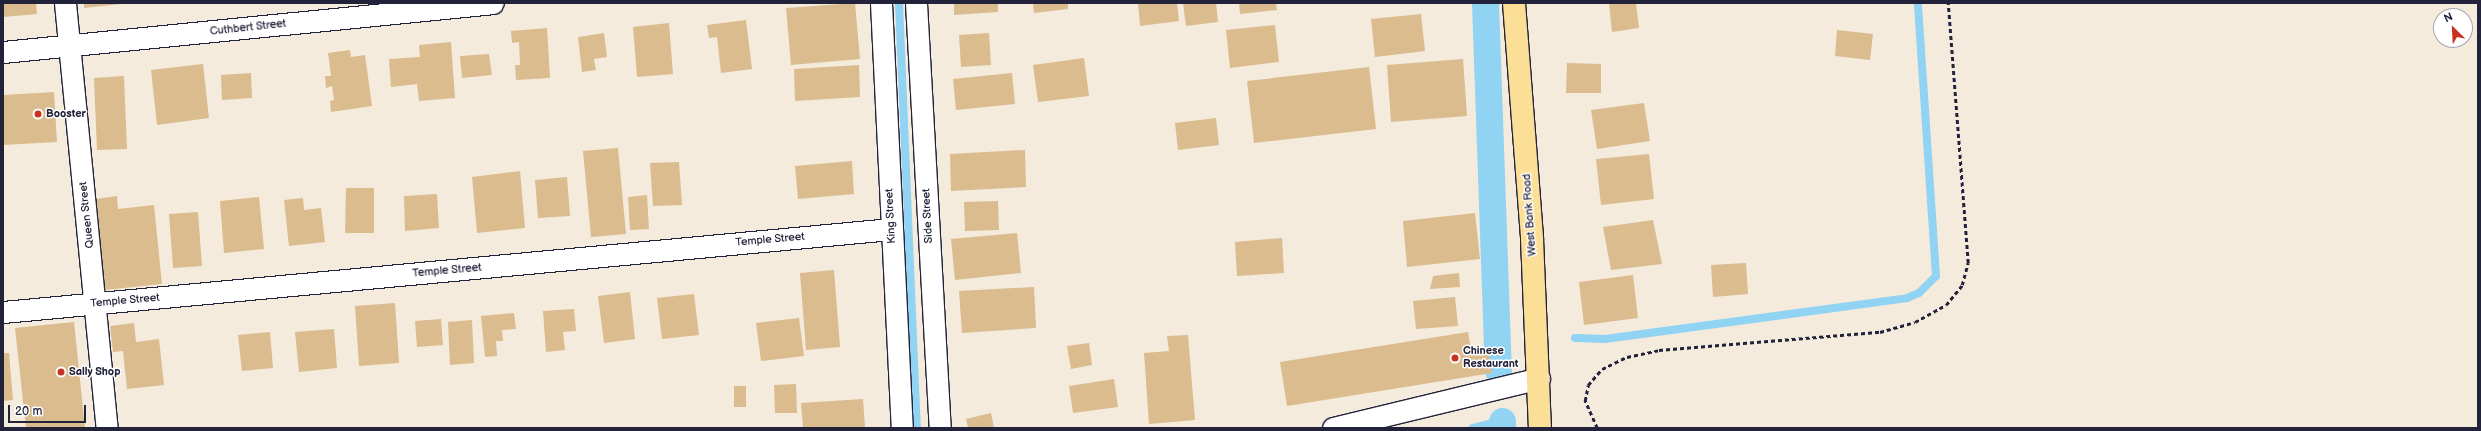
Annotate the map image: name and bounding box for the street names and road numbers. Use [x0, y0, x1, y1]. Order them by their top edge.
street label: Cuthbert Street [209, 17, 287, 39]
street label: West Bank Road [1521, 173, 1539, 257]
street label: Queen Street [77, 181, 97, 249]
street label: King Street [883, 188, 899, 244]
street label: Side Street [920, 188, 936, 244]
street label: Temple Street [735, 230, 805, 250]
street label: Temple Street [412, 261, 482, 281]
street label: Temple Street [90, 291, 160, 311]

